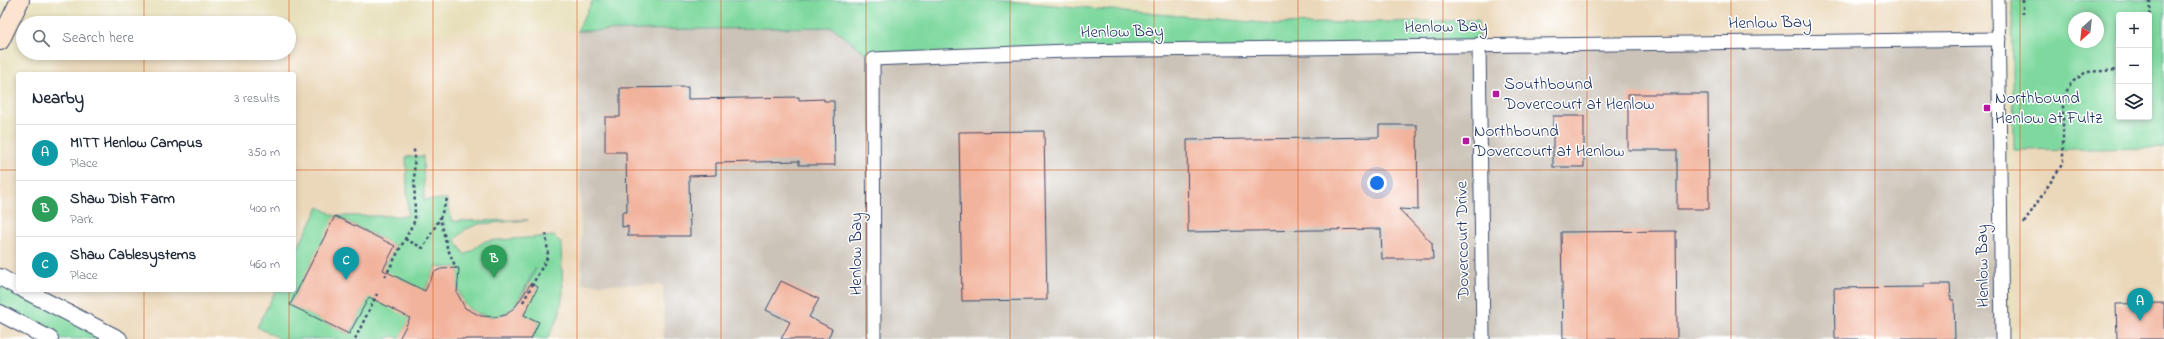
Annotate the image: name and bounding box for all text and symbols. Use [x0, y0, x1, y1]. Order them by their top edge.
street label: Henlow Bay [1728, 10, 1812, 37]
north arrow [2068, 12, 2104, 48]
map controls [2116, 12, 2152, 120]
button: + [2116, 12, 2152, 48]
street label: Henlow Bay [1404, 14, 1488, 41]
search box [16, 16, 296, 60]
street label: Henlow Bay [1080, 19, 1164, 46]
icon: search [30, 27, 52, 49]
text: Search here [62, 27, 134, 49]
button: − [2116, 48, 2152, 84]
place label: Southbound Dovercourt at Henlow [1503, 72, 1654, 117]
button: layers [2116, 84, 2152, 120]
text: Nearby [32, 86, 84, 111]
place label: Northbound Henlow at Fultz [1995, 86, 2103, 131]
text: 3 results [234, 89, 280, 108]
marker: Southbound Dovercourt at Henlow [1491, 89, 1501, 99]
marker: Northbound Henlow at Fultz [1982, 103, 1992, 113]
place label: Northbound Dovercourt at Henlow [1473, 119, 1624, 164]
text: MITT Henlow Campus [70, 132, 203, 154]
marker: Northbound Dovercourt at Henlow [1461, 136, 1471, 146]
text: A [41, 143, 49, 162]
text: 350 m [248, 143, 280, 162]
text: Place [70, 154, 98, 173]
your location [1367, 173, 1387, 193]
street label: Dovercourt Drive [1449, 180, 1477, 300]
text: Shaw Dish Farm [70, 188, 175, 210]
text: B [41, 199, 49, 218]
text: 400 m [250, 199, 280, 218]
text: Park [70, 210, 94, 229]
street label: Henlow Bay [844, 212, 870, 296]
street label: Henlow Bay [1970, 224, 1997, 308]
text: Shaw Cablesystems [70, 244, 196, 266]
pin: B [481, 245, 507, 278]
pin: C [333, 247, 359, 280]
text: C [41, 255, 49, 274]
text: 460 m [250, 255, 280, 274]
text: Place [70, 266, 98, 285]
pin: A [2127, 288, 2153, 321]

